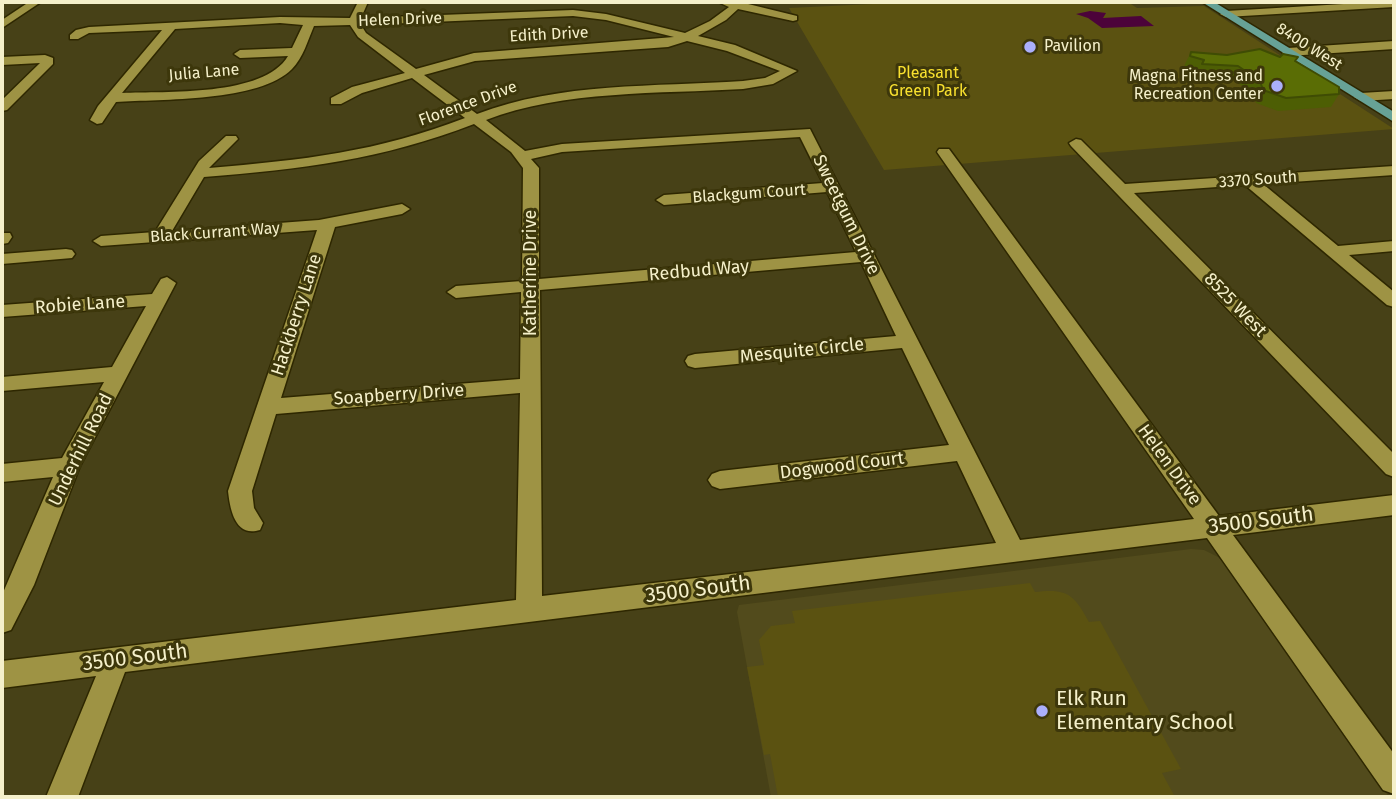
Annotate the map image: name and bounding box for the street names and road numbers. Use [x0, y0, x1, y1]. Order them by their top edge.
street label: Helen Drive [358, 9, 442, 31]
street label: 8400 West [1272, 19, 1346, 75]
street label: Edith Drive [509, 23, 589, 47]
street label: Julia Lane [168, 60, 240, 86]
street label: Florence Drive [416, 77, 520, 131]
street label: Sweetgum Drive [808, 152, 884, 278]
street label: 3370 South [1218, 168, 1298, 192]
street label: Blackgum Court [692, 180, 806, 208]
street label: Katherine Drive [520, 210, 542, 336]
street label: Black Currant Way [149, 219, 281, 247]
street label: Hackberry Lane [267, 251, 327, 379]
street label: Redbud Way [648, 256, 750, 286]
street label: 8525 West [1199, 268, 1271, 342]
street label: Robie Lane [34, 291, 126, 319]
street label: Mesquite Circle [739, 334, 865, 368]
street label: Soapberry Drive [333, 380, 465, 410]
street label: Underhill Road [44, 390, 118, 510]
street label: Helen Drive [1132, 420, 1206, 510]
street label: Dogwood Court [779, 448, 905, 484]
street label: 3500 South [1207, 502, 1315, 540]
street label: 3500 South [644, 571, 752, 609]
street label: 3500 South [81, 639, 189, 677]

